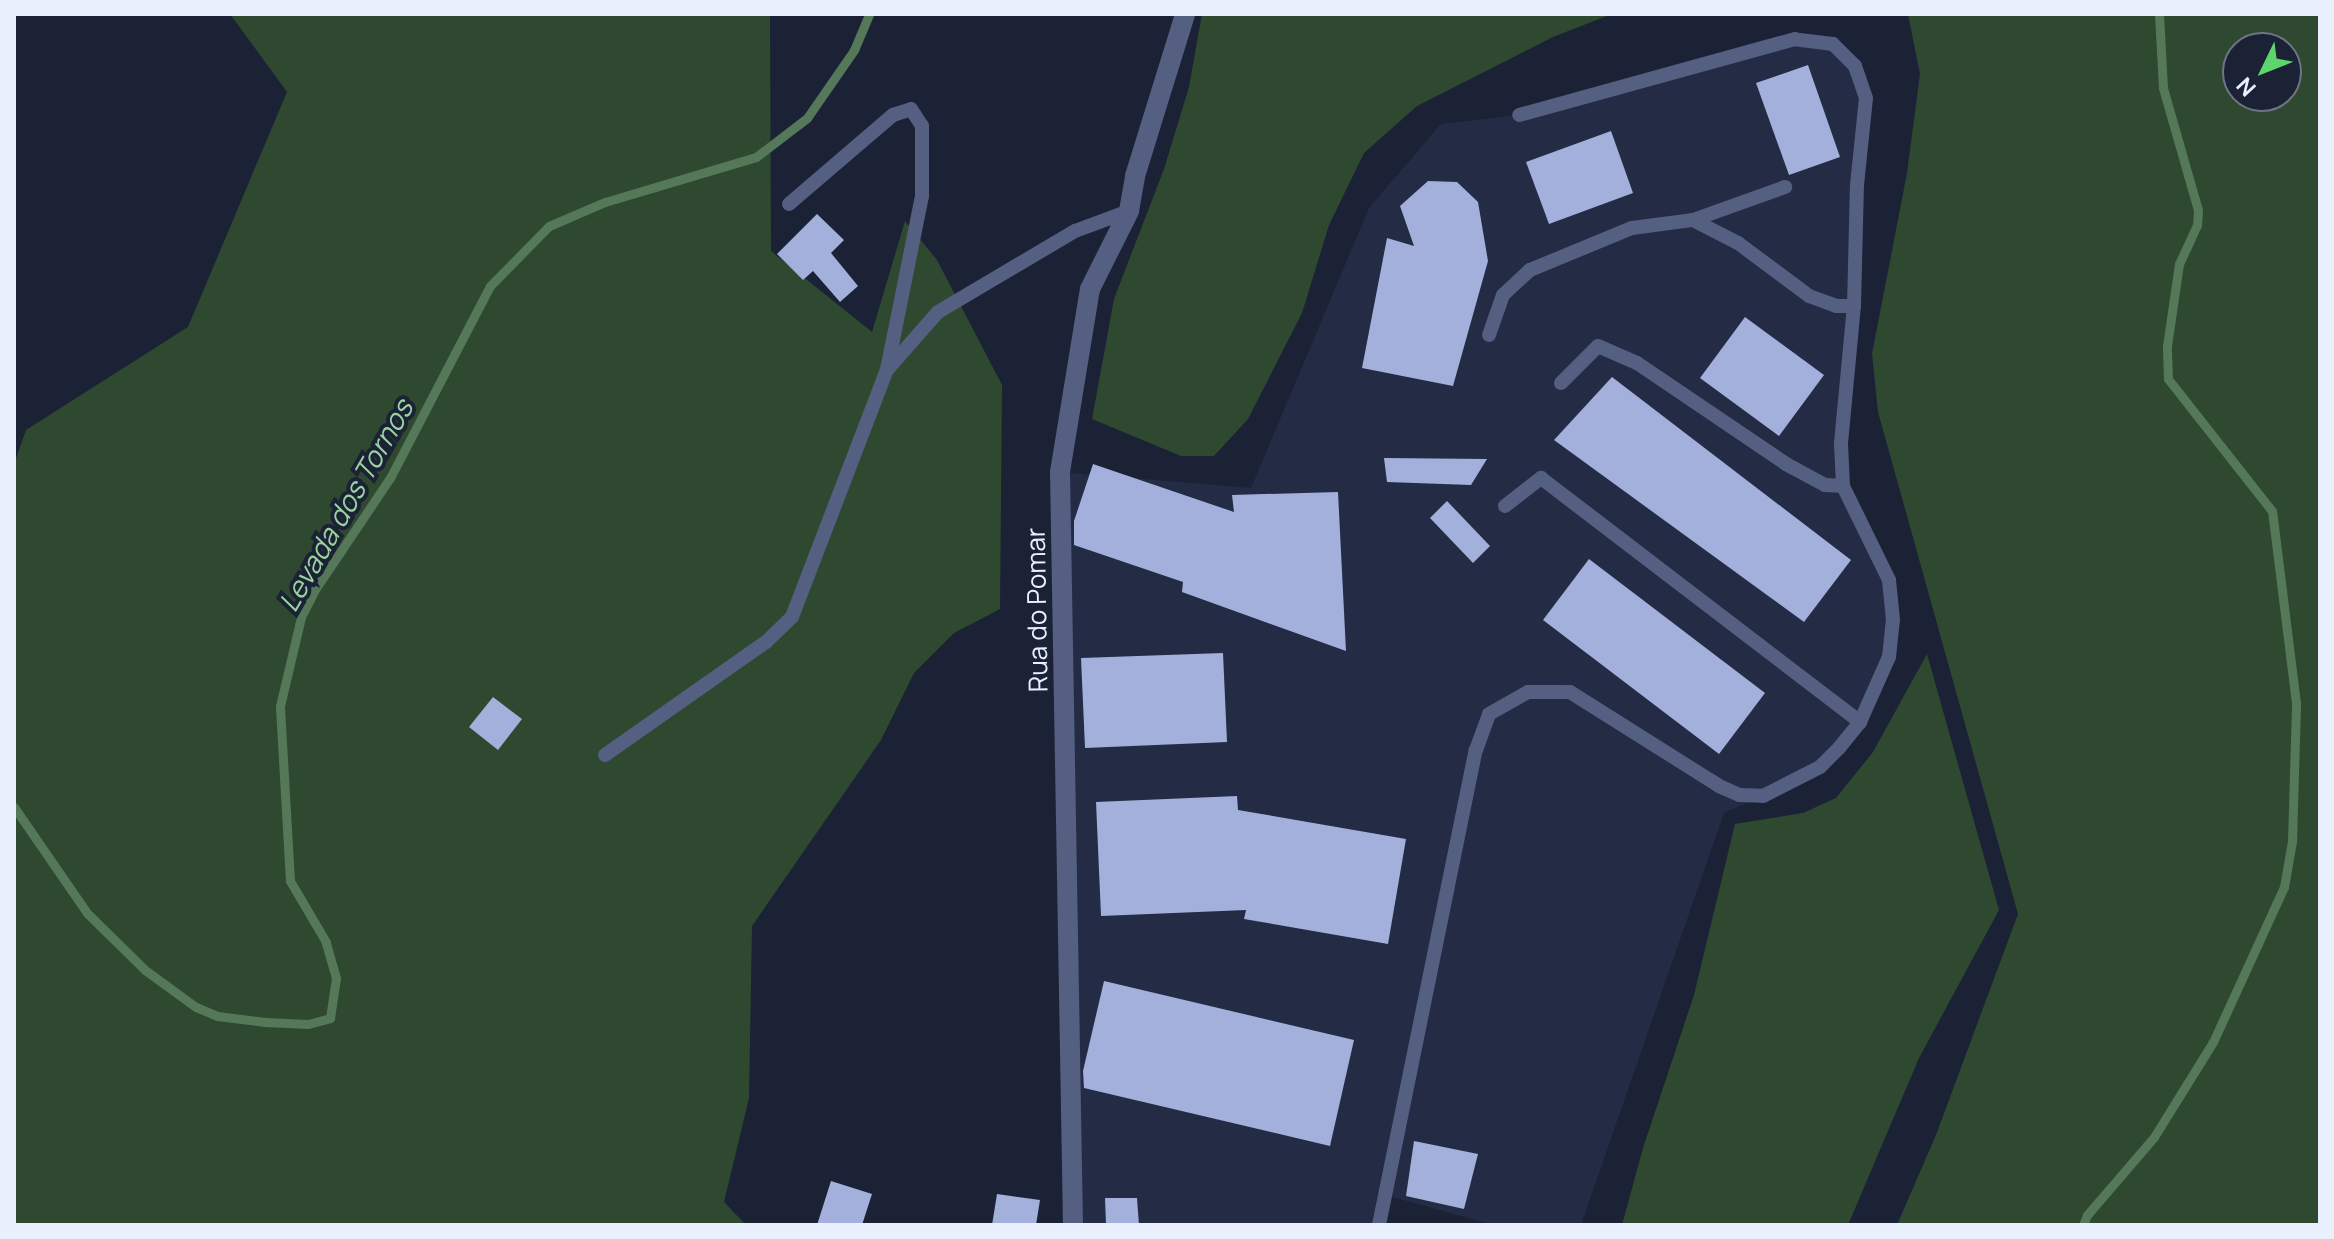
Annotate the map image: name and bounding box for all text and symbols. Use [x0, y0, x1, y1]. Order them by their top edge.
north arrow [2222, 32, 2302, 112]
text: N [2230, 71, 2262, 103]
water label: Levada dos Tornos [271, 393, 419, 617]
street label: Rua do Pomar [1020, 528, 1054, 692]

